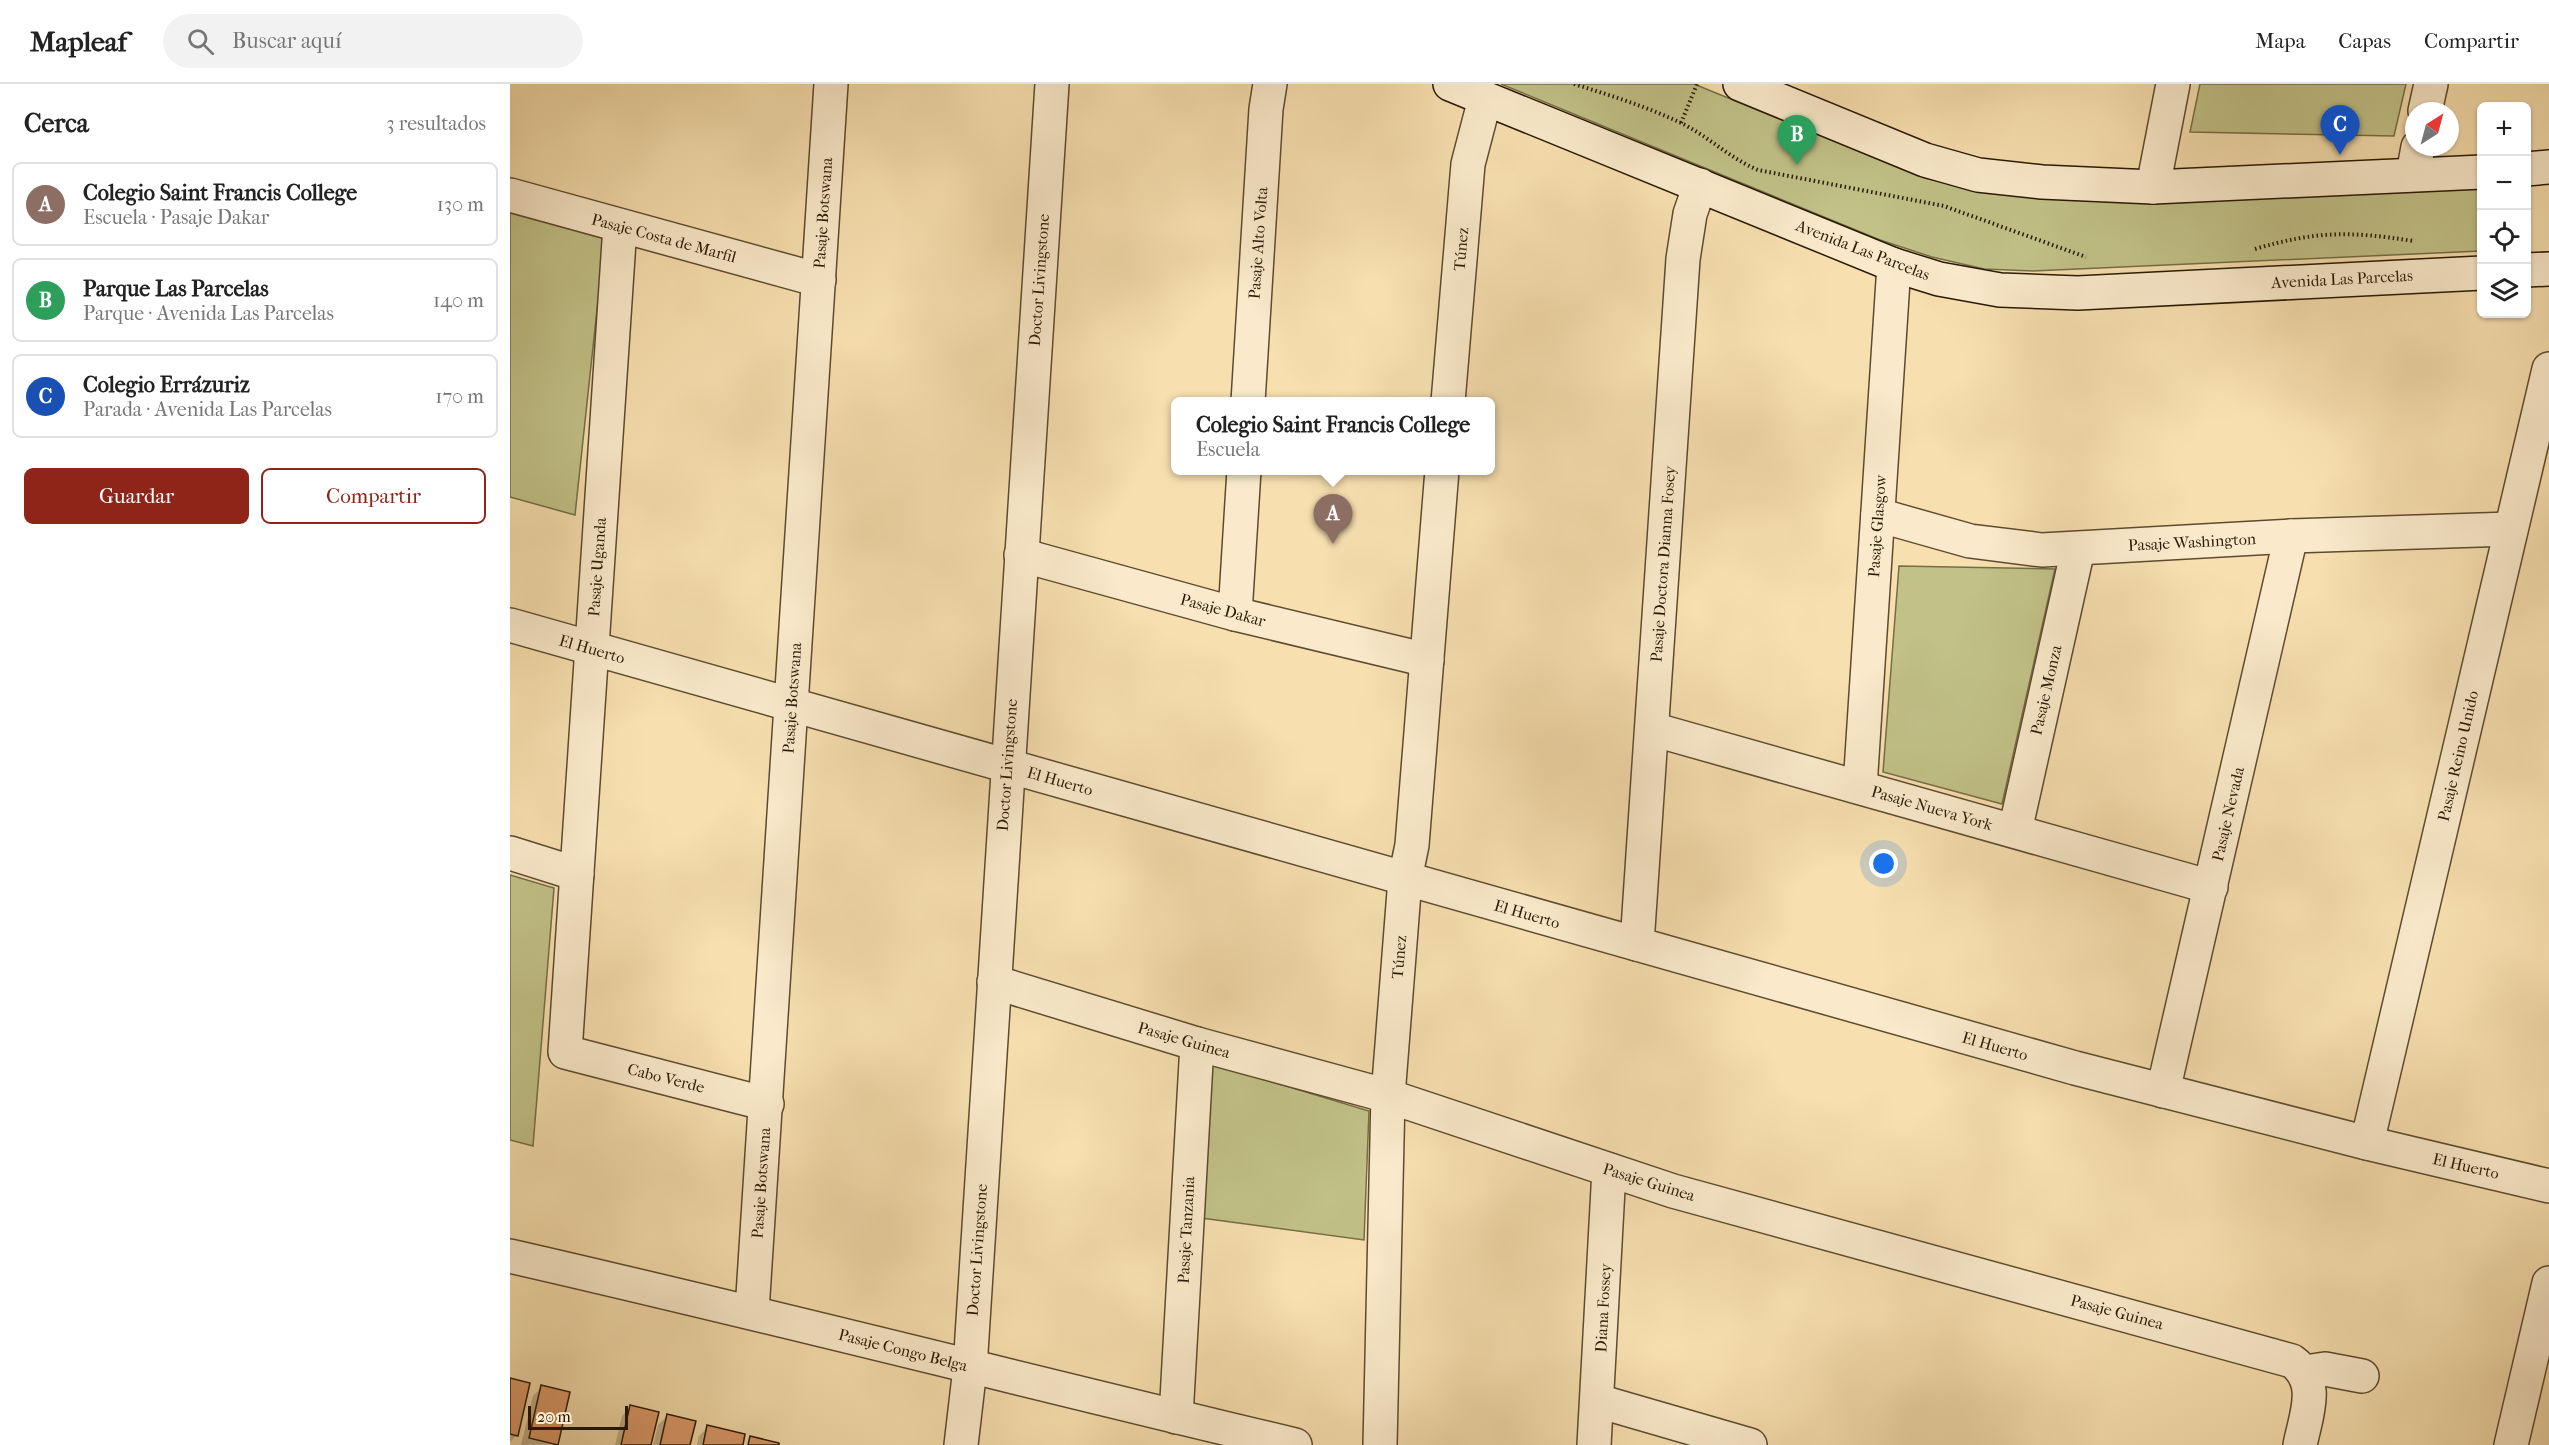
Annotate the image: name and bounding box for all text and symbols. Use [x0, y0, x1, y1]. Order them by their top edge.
search box [163, 14, 583, 68]
text: Mapleaf [30, 25, 127, 58]
icon: search [184, 25, 217, 58]
text: Buscar aquí [232, 28, 341, 54]
text: Mapa [2255, 29, 2305, 53]
text: Capas [2338, 29, 2391, 53]
text: Compartir [2424, 29, 2519, 53]
north arrow [2405, 102, 2459, 156]
map controls [2477, 102, 2531, 318]
button: + [2477, 102, 2531, 156]
pin: C [2320, 106, 2360, 155]
text: Cerca [24, 108, 89, 139]
text: 3 resultados [386, 112, 486, 135]
pin: B [1778, 116, 1816, 165]
street label: Pasaje Botswana [810, 156, 836, 269]
button: − [2477, 156, 2531, 210]
text: Colegio Saint Francis College [83, 180, 357, 206]
street label: Pasaje Alto Volta [1245, 186, 1271, 300]
text: A [39, 193, 52, 216]
text: 130 m [437, 193, 484, 216]
text: Escuela · Pasaje Dakar [83, 206, 269, 229]
street label: Pasaje Costa de Marfil [589, 210, 739, 267]
button: locate [2477, 210, 2531, 264]
street label: Doctor Livingstone [1025, 213, 1053, 347]
street label: Avenida Las Parcelas [1792, 215, 1933, 284]
street label: Túnez [1450, 226, 1472, 272]
button: layers [2477, 264, 2531, 318]
street label: Avenida Las Parcelas [2270, 266, 2413, 292]
text: Parque Las Parcelas [83, 276, 269, 302]
text: B [39, 289, 52, 312]
text: 140 m [433, 289, 484, 312]
text: Parque · Avenida Las Parcelas [83, 302, 334, 325]
text: Colegio Errázuriz [83, 372, 250, 398]
text: C [39, 385, 52, 408]
text: 170 m [435, 385, 484, 408]
popup [1171, 397, 1495, 475]
text: Parada · Avenida Las Parcelas [83, 398, 332, 421]
text: Colegio Saint Francis College [1196, 412, 1470, 438]
text: Escuela [1196, 438, 1260, 461]
street label: Pasaje Doctora Dianna Fosey [1647, 465, 1679, 663]
button: Guardar [24, 468, 249, 524]
button: Compartir [261, 468, 486, 524]
street label: Pasaje Glasgow [1864, 473, 1890, 578]
pin: A [1314, 494, 1352, 544]
street label: Pasaje Uganda [584, 516, 610, 617]
street label: Pasaje Washington [2127, 529, 2257, 555]
street label: Pasaje Dakar [1178, 589, 1268, 631]
street label: El Huerto [557, 631, 627, 667]
street label: Pasaje Botswana [779, 641, 805, 754]
street label: Pasaje Monza [2026, 643, 2066, 737]
street label: Pasaje Reino Unido [2434, 689, 2482, 823]
street label: Doctor Livingstone [993, 698, 1021, 832]
street label: El Huerto [1025, 763, 1095, 799]
street label: Pasaje Nevada [2208, 764, 2248, 863]
street label: Pasaje Nueva York [1869, 782, 1996, 835]
your location [1869, 849, 1898, 878]
street label: El Huerto [1492, 896, 1562, 932]
street label: Túnez [1388, 934, 1410, 980]
street label: Pasaje Guinea [1136, 1018, 1233, 1062]
street label: El Huerto [1960, 1028, 2030, 1064]
street label: Cabo Verde [625, 1059, 707, 1097]
street label: Pasaje Botswana [748, 1126, 774, 1239]
street label: El Huerto [2431, 1149, 2501, 1183]
street label: Pasaje Guinea [1601, 1159, 1698, 1205]
street label: Pasaje Tanzania [1174, 1175, 1198, 1284]
street label: Doctor Livingstone [963, 1183, 991, 1317]
street label: Diana Fossey [1591, 1263, 1615, 1353]
street label: Pasaje Guinea [2069, 1290, 2166, 1334]
street label: Pasaje Congo Belga [837, 1325, 970, 1375]
scale bar [528, 1403, 628, 1430]
text: 20 m [537, 1407, 571, 1426]

